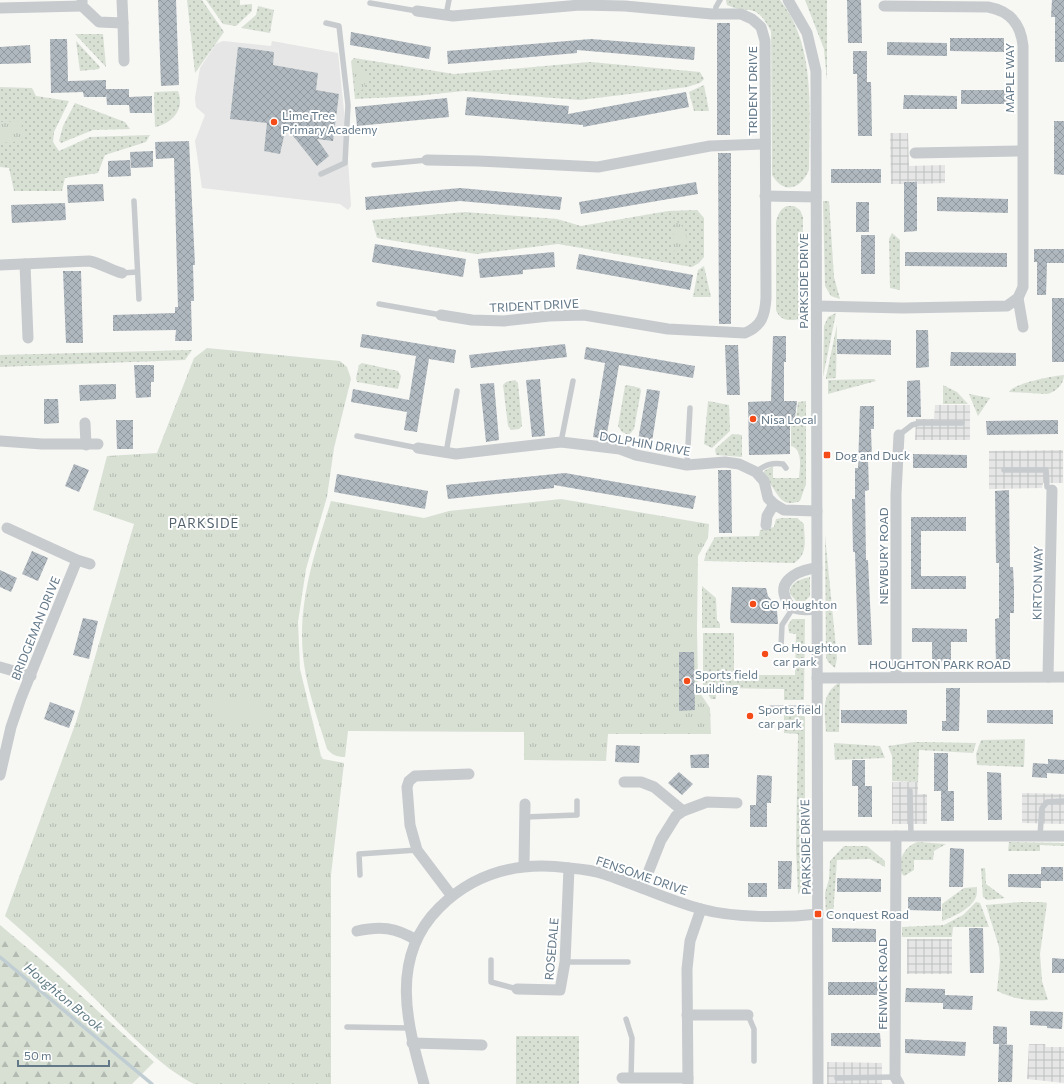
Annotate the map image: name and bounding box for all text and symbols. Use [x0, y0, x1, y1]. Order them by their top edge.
street label: MAPLE WAY [1002, 43, 1016, 113]
street label: TRIDENT DRIVE [745, 46, 759, 136]
place label: Lime Tree Primary Academy [282, 108, 377, 136]
marker: Lime Tree Primary Academy [269, 117, 279, 127]
street label: PARKSIDE DRIVE [796, 233, 810, 329]
street label: TRIDENT DRIVE [489, 296, 579, 314]
place label: Nisa Local [761, 412, 816, 426]
marker: Nisa Local [748, 414, 758, 424]
street label: DOLPHIN DRIVE [598, 428, 692, 458]
place label: Dog and Duck [835, 448, 911, 462]
marker: Dog and Duck [822, 450, 832, 460]
street label: NEWBURY ROAD [876, 507, 890, 605]
district label: PARKSIDE [169, 515, 239, 531]
street label: KIRTON WAY [1029, 546, 1045, 620]
street label: BRIDGEMAN DRIVE [8, 574, 62, 682]
place label: GO Houghton [761, 597, 837, 611]
marker: GO Houghton [748, 599, 758, 609]
place label: Go Houghton car park [773, 640, 846, 668]
marker: Go Houghton car park [760, 649, 770, 659]
street label: HOUGHTON PARK ROAD [869, 657, 1011, 671]
place label: Sports field building [695, 667, 758, 695]
marker: Sports field building [682, 676, 692, 686]
place label: Sports field car park [758, 702, 821, 730]
marker: Sports field car park [745, 711, 755, 721]
street label: PARKSIDE DRIVE [797, 799, 813, 895]
street label: FENSOME DRIVE [594, 853, 690, 897]
place label: Conquest Road [826, 907, 909, 921]
marker: Conquest Road [813, 909, 823, 919]
street label: ROSEDALE [541, 917, 561, 981]
street label: FENWICK ROAD [875, 938, 889, 1030]
water label: Houghton Brook [21, 959, 107, 1035]
scale bar [18, 1042, 109, 1068]
text: 50 m [24, 1048, 52, 1062]

